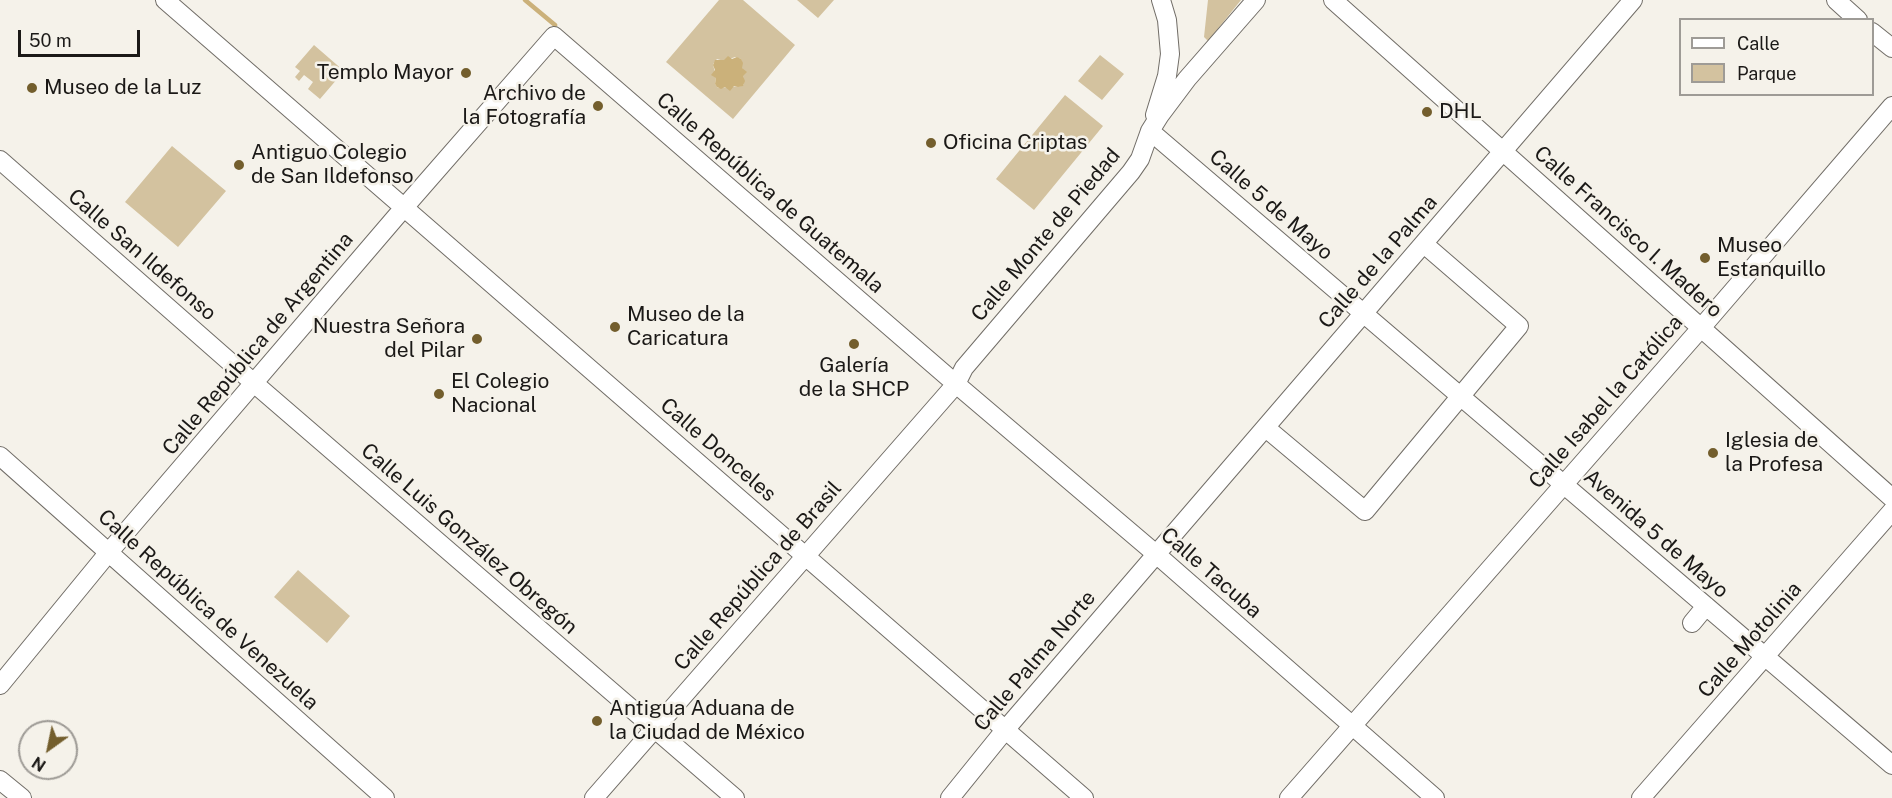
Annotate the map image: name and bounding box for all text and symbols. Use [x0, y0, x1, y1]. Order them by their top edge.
scale bar [21, 18, 142, 56]
legend [1679, 18, 1874, 96]
text: 50 m [29, 30, 72, 51]
text: Calle [1737, 33, 1780, 54]
place label: Templo Mayor [317, 60, 454, 86]
text: Parque [1737, 63, 1797, 84]
marker: Templo Mayor [459, 66, 473, 80]
place label: Museo de la Luz [44, 75, 201, 101]
marker: Museo de la Luz [25, 81, 39, 95]
place label: Archivo de la Fotografía [463, 81, 586, 131]
street label: Calle República de Guatemala [651, 87, 889, 299]
marker: Archivo de la Fotografía [591, 99, 605, 113]
place label: DHL [1439, 99, 1482, 125]
marker: DHL [1420, 105, 1434, 119]
place label: Oficina Criptas [943, 130, 1087, 156]
marker: Oficina Criptas [924, 136, 938, 150]
place label: Antiguo Colegio de San Ildefonso [251, 140, 414, 190]
street label: Calle Francisco I. Madero [1529, 141, 1727, 323]
street label: Calle Monte de Piedad [966, 143, 1126, 327]
street label: Calle 5 de Mayo [1204, 144, 1338, 266]
marker: Antiguo Colegio de San Ildefonso [232, 158, 246, 172]
street label: Calle San Ildefonso [63, 184, 221, 326]
street label: Calle de la Palma [1313, 190, 1443, 334]
street label: Calle República de Argentina [157, 227, 359, 461]
place label: Museo Estanquillo [1717, 233, 1826, 283]
marker: Museo Estanquillo [1698, 251, 1712, 265]
place label: Museo de la Caricatura [627, 302, 745, 352]
street label: Calle Isabel la Católica [1524, 310, 1688, 494]
place label: Nuestra Señora del Pilar [313, 314, 465, 364]
marker: Museo de la Caricatura [608, 320, 622, 334]
marker: Nuestra Señora del Pilar [470, 332, 484, 346]
marker: Galería de la SHCP [847, 337, 861, 351]
place label: Galería de la SHCP [799, 353, 909, 403]
place label: El Colegio Nacional [451, 369, 549, 419]
marker: El Colegio Nacional [432, 387, 446, 401]
street label: Calle Donceles [655, 393, 781, 507]
place label: Iglesia de la Profesa [1725, 428, 1823, 478]
street label: Calle Luis González Obregón [356, 438, 582, 640]
marker: Iglesia de la Profesa [1706, 446, 1720, 460]
street label: Avenida 5 de Mayo [1579, 464, 1733, 604]
street label: Calle República de Brasil [669, 476, 847, 676]
street label: Calle República de Venezuela [93, 504, 323, 716]
street label: Calle Tacuba [1155, 522, 1267, 624]
street label: Calle Motolinia [1693, 577, 1807, 703]
street label: Calle Palma Norte [969, 586, 1101, 736]
place label: Antigua Aduana de la Ciudad de México [609, 696, 805, 746]
marker: Antigua Aduana de la Ciudad de México [590, 714, 604, 728]
north arrow [18, 720, 78, 780]
text: N [29, 752, 49, 775]

